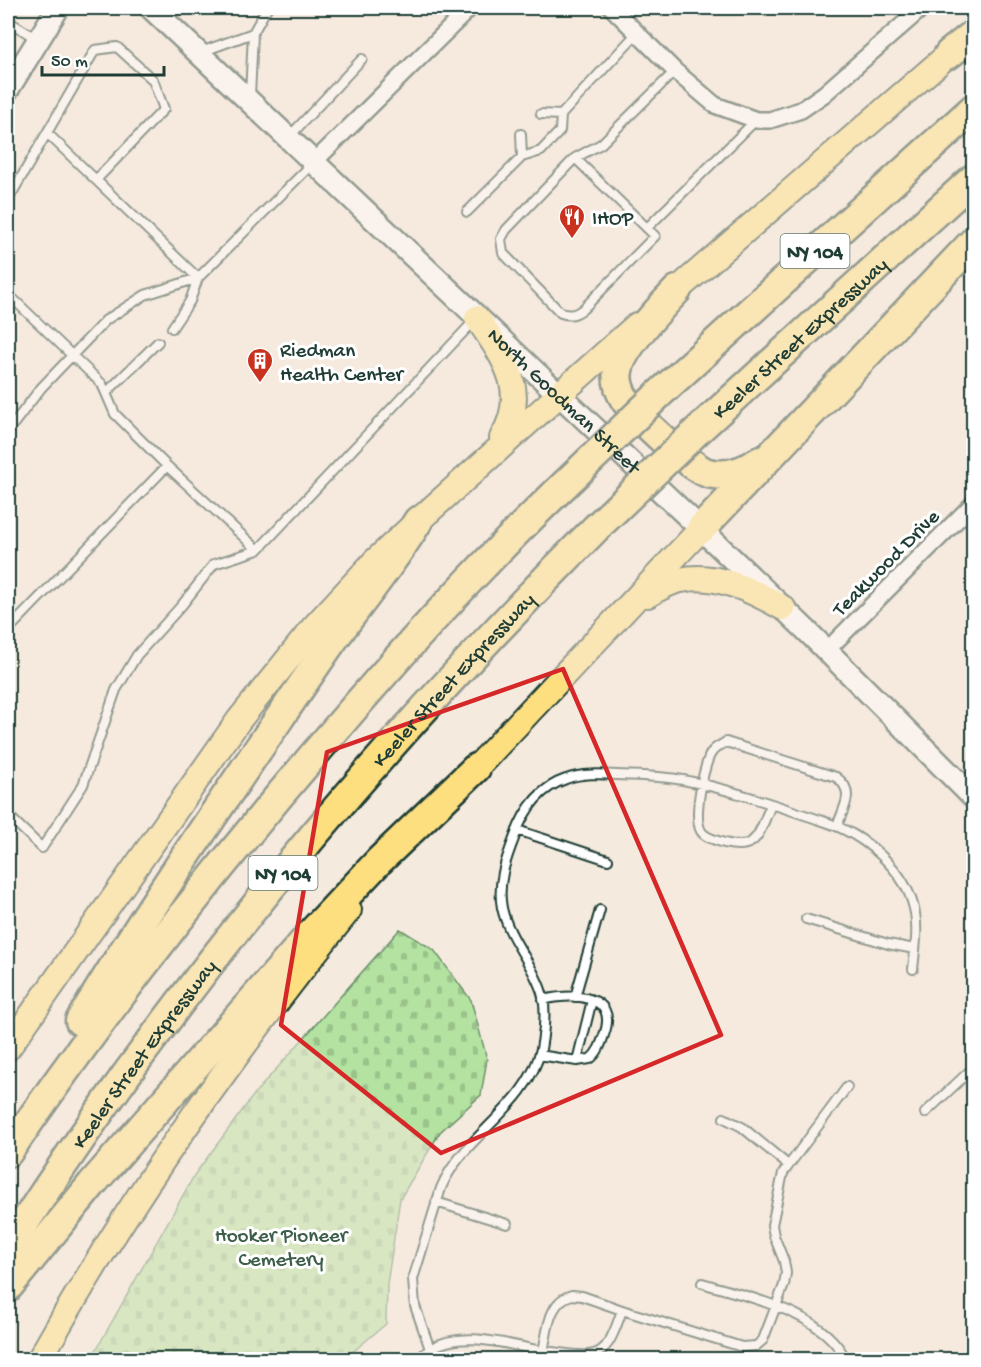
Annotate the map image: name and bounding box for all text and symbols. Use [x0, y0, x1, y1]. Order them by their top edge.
scale bar [42, 39, 164, 77]
text: 50 m [51, 52, 88, 73]
restaurant icon: IHOP [557, 202, 587, 240]
place label: IHOP [592, 208, 634, 233]
road number: NY 104 [780, 234, 850, 268]
street label: Keeler Street Expressway [709, 254, 895, 427]
street label: North Goodman Street [481, 324, 646, 483]
place label: Riedman Health Center [280, 340, 405, 389]
building icon: Riedman Health Center [245, 346, 275, 384]
street label: Teakwood Drive [828, 505, 947, 624]
street label: Keeler Street Expressway [369, 589, 542, 774]
road number: NY 104 [248, 856, 318, 890]
street label: Keeler Street Expressway [68, 956, 224, 1155]
park label: Hooker Pioneer Cemetery [215, 1225, 349, 1274]

